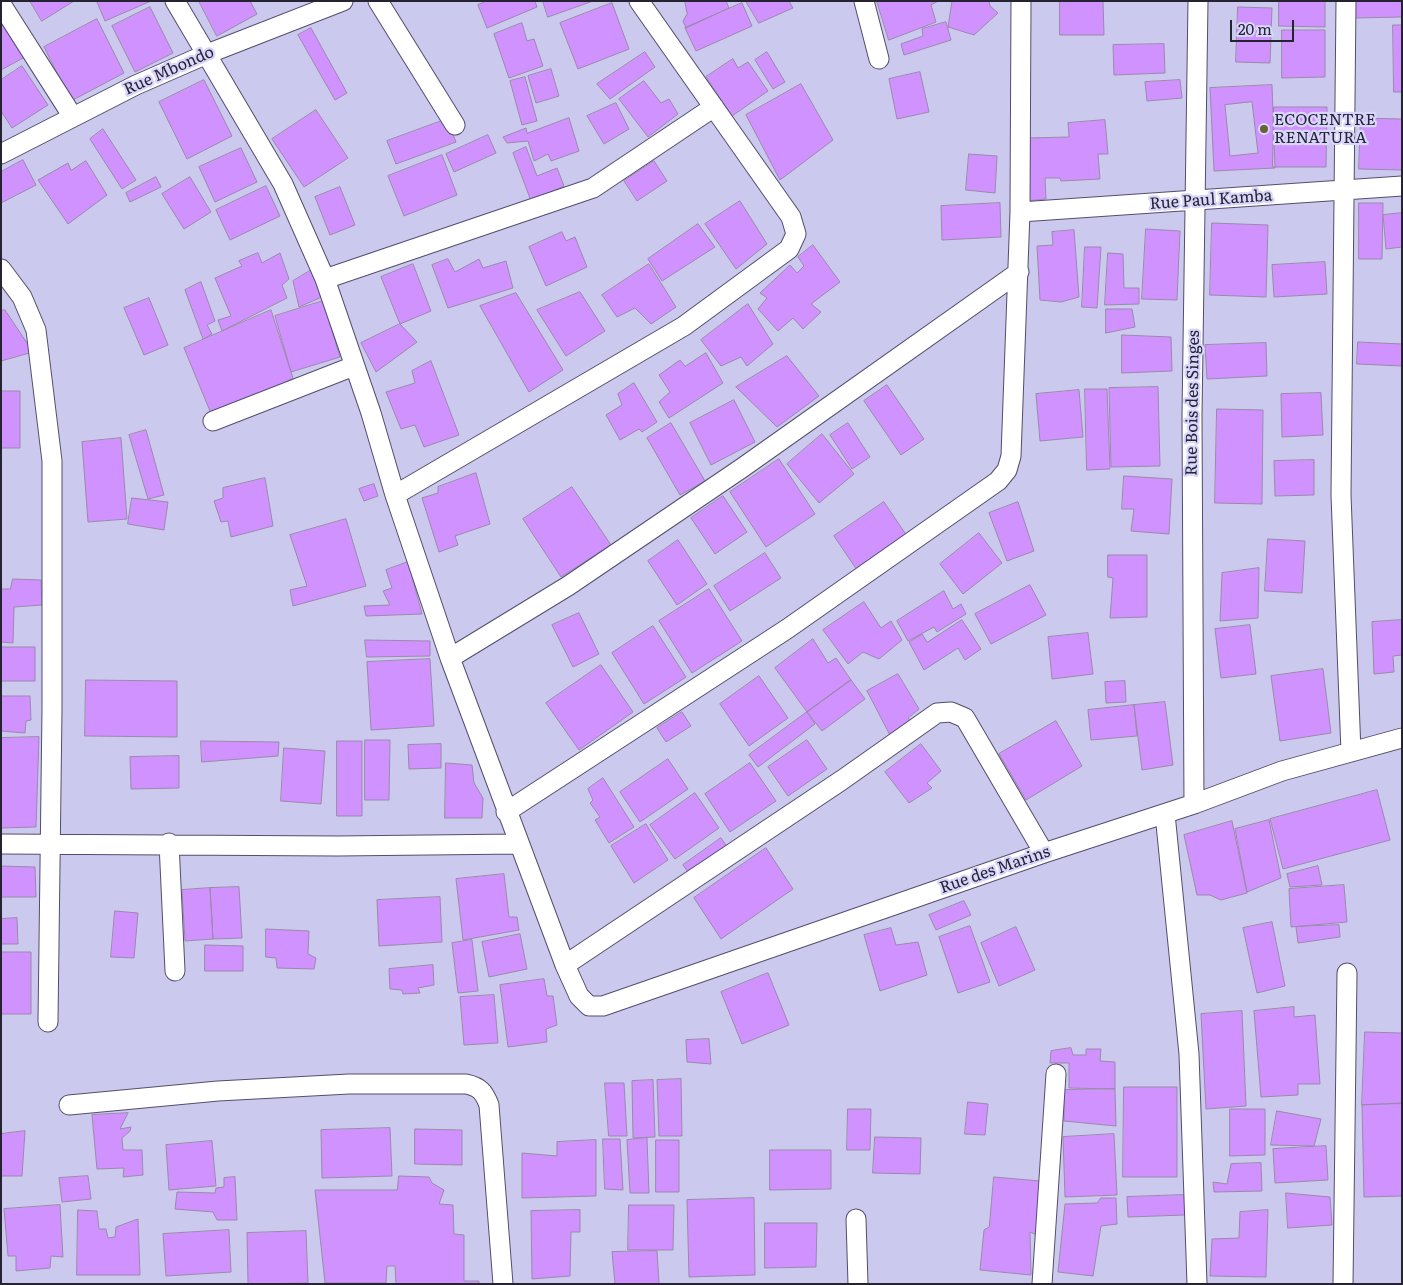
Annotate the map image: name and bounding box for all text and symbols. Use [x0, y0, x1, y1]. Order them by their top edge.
scale bar [1233, 10, 1297, 42]
text: 20 m [1238, 17, 1272, 40]
street label: Rue Mbondo [121, 43, 217, 99]
place label: ECOCENTRE RENATURA [1274, 110, 1376, 148]
marker: ECOCENTRE RENATURA [1258, 123, 1270, 135]
street label: Rue Paul Kamba [1149, 186, 1273, 214]
street label: Rue Bois des Singes [1182, 330, 1204, 476]
street label: Rue des Marins [937, 842, 1053, 898]

